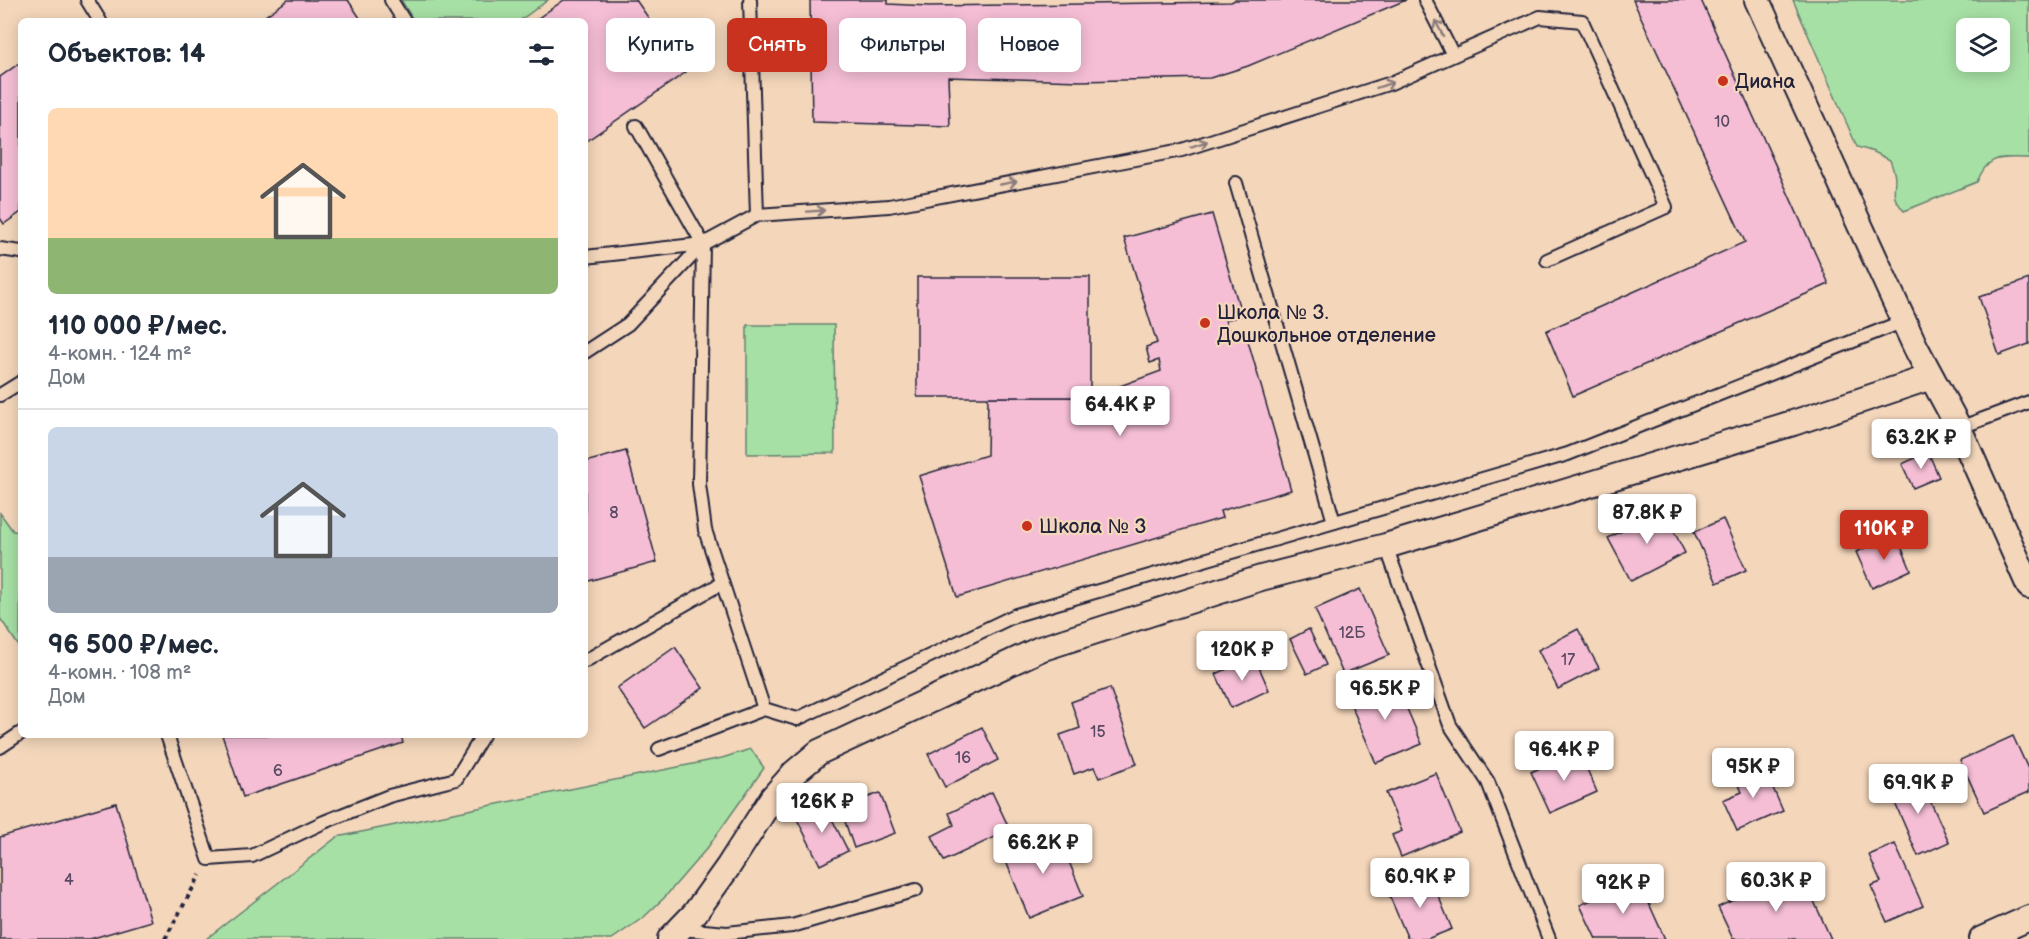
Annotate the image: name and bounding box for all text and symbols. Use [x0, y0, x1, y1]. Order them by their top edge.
chip: Купить [606, 18, 715, 72]
chip: Снять [727, 18, 827, 72]
chip: Фильтры [839, 18, 966, 72]
chip: Новое [978, 18, 1081, 72]
map controls [1956, 18, 2010, 72]
button: layers [1956, 18, 2010, 72]
one-way arrow [1433, 19, 1444, 37]
icon: filters [525, 38, 558, 71]
text: Объектов: 14 [48, 39, 205, 70]
place label: Диана [1735, 70, 1795, 94]
marker: Диана [1716, 74, 1730, 88]
one-way arrow [1375, 79, 1394, 90]
house number: 10 [1714, 113, 1730, 132]
one-way arrow [1189, 138, 1208, 149]
icon: home [249, 147, 357, 255]
one-way arrow [998, 177, 1018, 188]
one-way arrow [805, 205, 825, 216]
place label: Школа № 3. Дошкольное отделение [1217, 301, 1436, 348]
text: 110 000 ₽/мес. [48, 311, 227, 342]
marker: Школа № 3. Дошкольное отделение [1198, 316, 1212, 330]
text: 4-комн. · 124 m² [48, 342, 192, 366]
text: Дом [48, 366, 86, 390]
pin: 64.4K ₽ [1065, 386, 1175, 437]
text: 64.4K ₽ [1085, 393, 1155, 417]
pin: 63.2K ₽ [1866, 419, 1976, 470]
text: 63.2K ₽ [1886, 426, 1956, 450]
icon: home [249, 466, 357, 574]
pin: 87.8K ₽ [1592, 494, 1702, 545]
text: 87.8K ₽ [1612, 501, 1682, 525]
house number: 8 [609, 504, 619, 523]
pin: 110K ₽ [1835, 510, 1933, 561]
place label: Школа № 3 [1039, 515, 1147, 539]
text: 110K ₽ [1854, 517, 1914, 541]
marker: Школа № 3 [1020, 519, 1034, 533]
house number: 12Б [1339, 624, 1366, 643]
text: 96 500 ₽/мес. [48, 630, 219, 661]
pin: 120K ₽ [1193, 631, 1291, 682]
text: 120K ₽ [1210, 638, 1274, 662]
house number: 17 [1561, 651, 1575, 670]
text: 4-комн. · 108 m² [48, 661, 191, 685]
pin: 96.5K ₽ [1330, 670, 1440, 721]
text: 96.5K ₽ [1350, 677, 1420, 701]
text: Дом [48, 685, 86, 709]
house number: 15 [1090, 723, 1106, 742]
pin: 96.4K ₽ [1509, 731, 1619, 782]
text: 96.4K ₽ [1529, 738, 1599, 762]
pin: 95K ₽ [1711, 748, 1795, 799]
house number: 16 [955, 749, 971, 768]
text: 95K ₽ [1726, 755, 1780, 779]
house number: 6 [273, 762, 283, 781]
pin: 69.9K ₽ [1863, 764, 1973, 815]
text: 69.9K ₽ [1883, 771, 1953, 795]
pin: 126K ₽ [773, 783, 871, 834]
text: 126K ₽ [790, 790, 854, 814]
pin: 66.2K ₽ [988, 824, 1098, 875]
text: 66.2K ₽ [1007, 831, 1079, 855]
pin: 60.9K ₽ [1365, 858, 1475, 909]
pin: 60.3K ₽ [1721, 862, 1831, 913]
pin: 92K ₽ [1581, 864, 1665, 915]
text: 60.9K ₽ [1384, 865, 1456, 889]
text: 60.3K ₽ [1740, 869, 1812, 893]
house number: 4 [64, 871, 74, 890]
text: 92K ₽ [1596, 871, 1650, 895]

